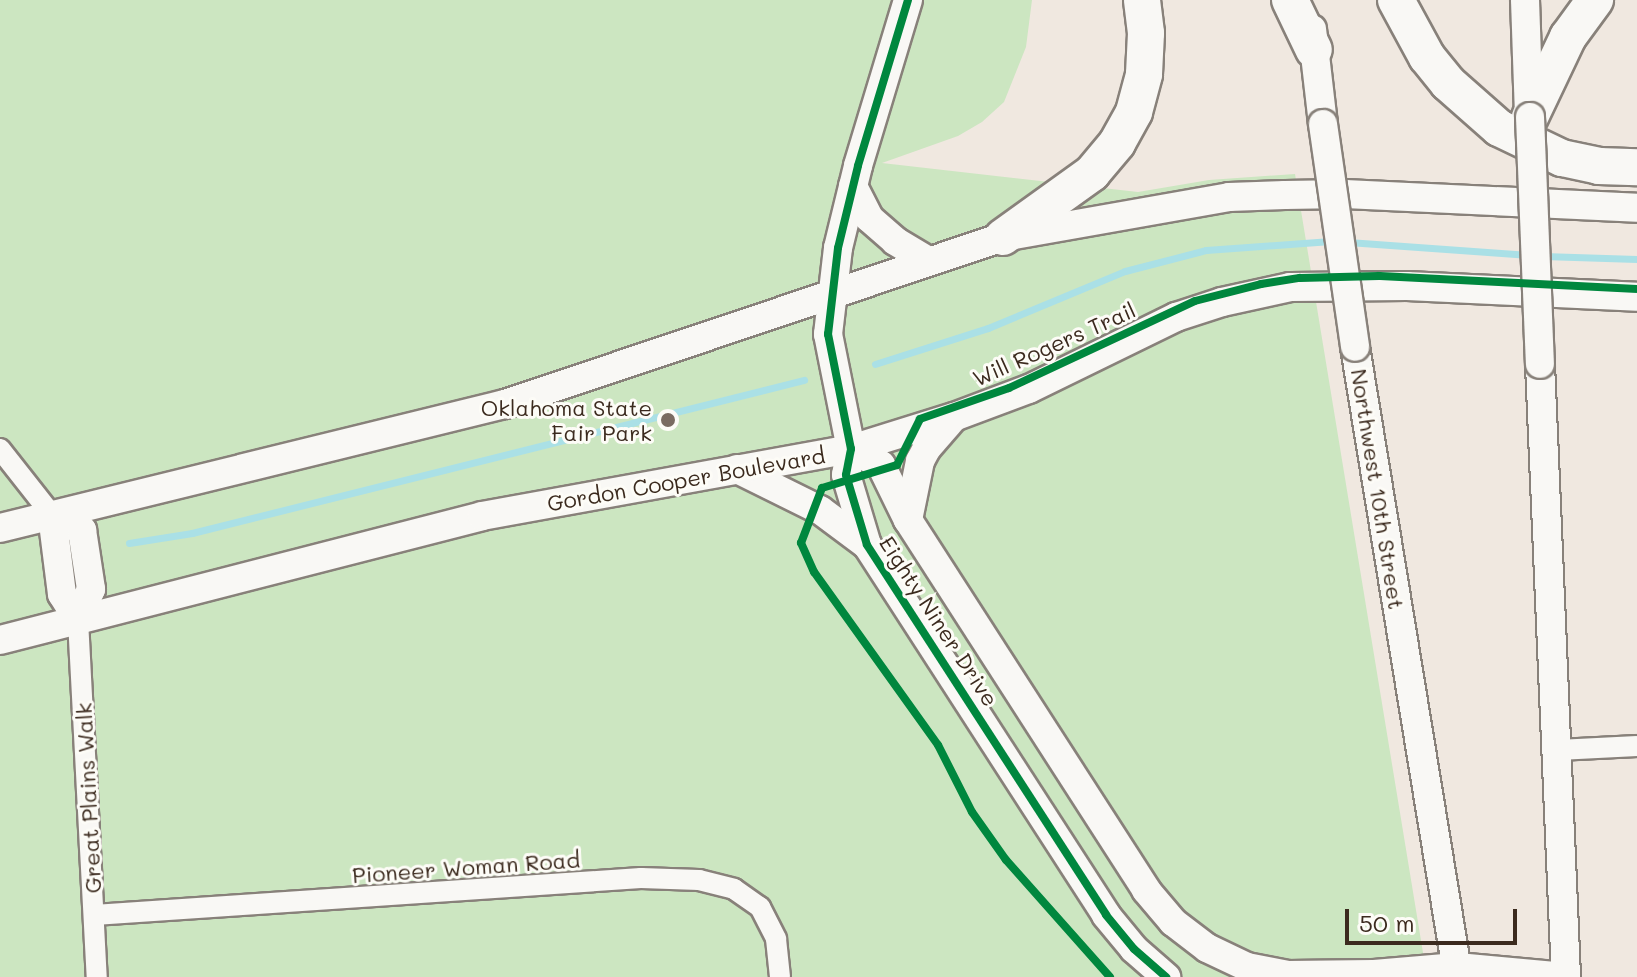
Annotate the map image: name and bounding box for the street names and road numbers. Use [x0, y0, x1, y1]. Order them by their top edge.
street label: Will Rogers Trail [968, 296, 1140, 392]
street label: Northwest 10th Street [1346, 367, 1410, 611]
street label: Gordon Cooper Boulevard [545, 442, 827, 516]
street label: Eighty Niner Drive [874, 531, 1004, 711]
street label: Great Plains Walk [70, 702, 106, 894]
street label: Pioneer Woman Road [351, 846, 581, 888]

